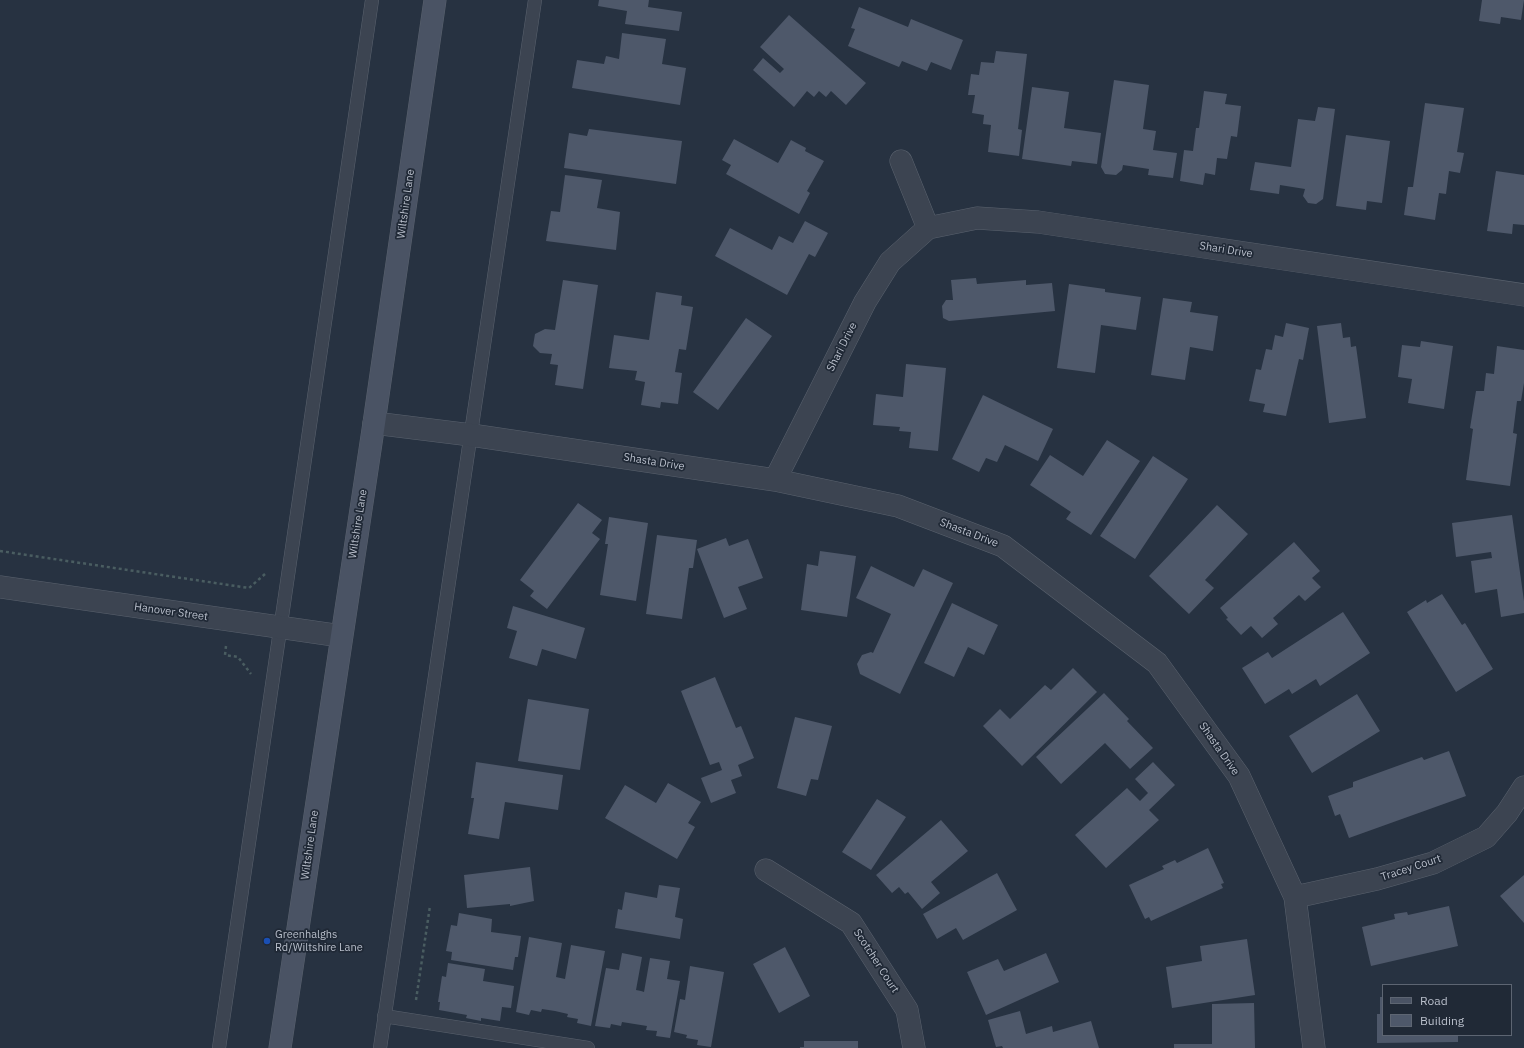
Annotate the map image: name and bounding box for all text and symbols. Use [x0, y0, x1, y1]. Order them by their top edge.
street label: Wiltshire Lane [395, 168, 417, 240]
street label: Shari Drive [1199, 239, 1253, 261]
street label: Shari Drive [824, 320, 860, 374]
street label: Shasta Drive [623, 451, 685, 473]
street label: Wiltshire Lane [346, 488, 370, 560]
street label: Shasta Drive [938, 516, 1000, 550]
street label: Hanover Street [133, 600, 209, 624]
street label: Shasta Drive [1196, 720, 1242, 778]
street label: Wiltshire Lane [299, 809, 321, 881]
street label: Tracey Court [1379, 852, 1443, 884]
street label: Scotcher Court [850, 927, 902, 995]
place label: Greenhalghs Rd/Wiltshire Lane [275, 928, 363, 954]
marker: Greenhalghs Rd/Wiltshire Lane [262, 936, 272, 946]
legend [1382, 984, 1512, 1036]
text: Road [1420, 993, 1448, 1008]
text: Building [1420, 1013, 1464, 1028]

